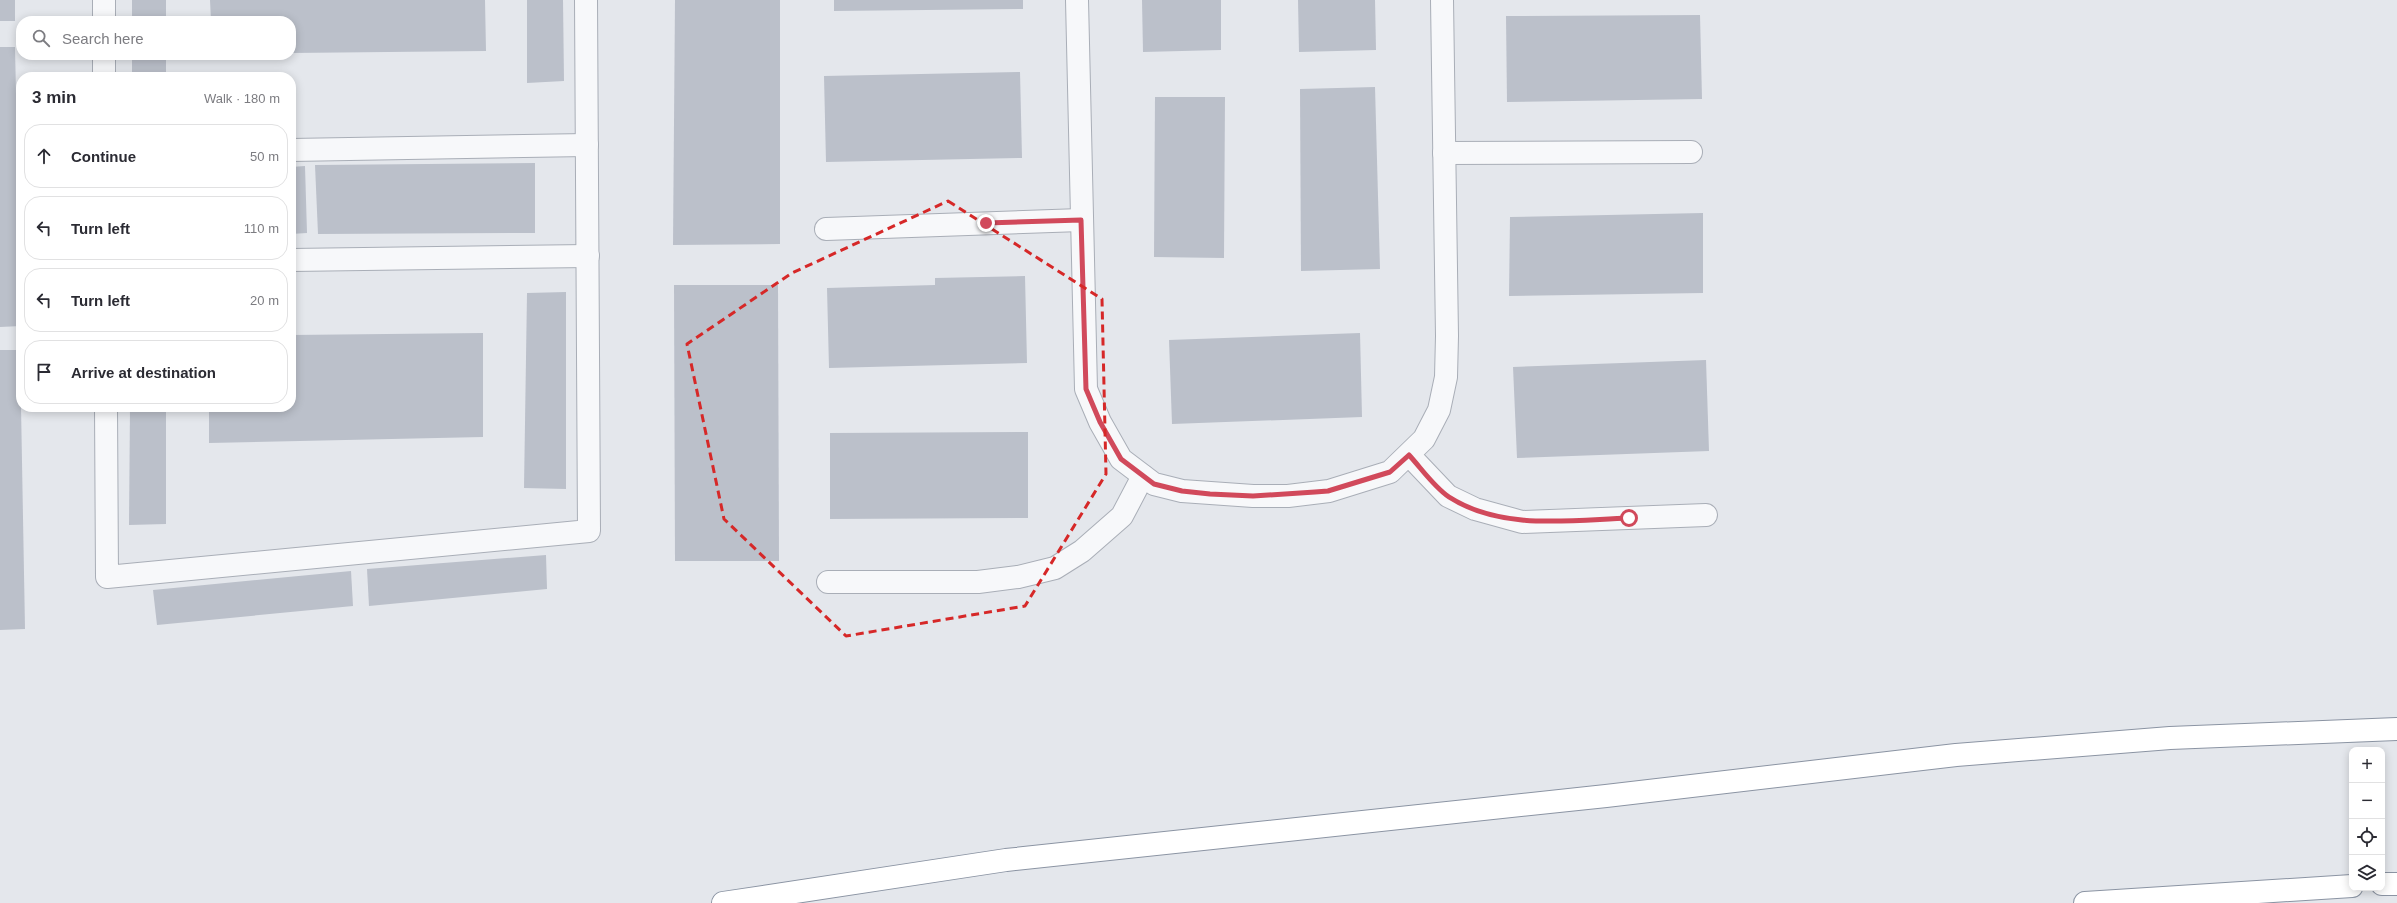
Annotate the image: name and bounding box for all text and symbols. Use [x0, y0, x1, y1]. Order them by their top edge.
search box [16, 16, 296, 60]
icon: search [30, 27, 52, 49]
text: Search here [62, 30, 144, 47]
text: 3 min [32, 88, 76, 107]
text: Walk · 180 m [204, 91, 280, 106]
icon: ahead [33, 145, 55, 167]
text: Continue [71, 148, 136, 165]
text: 50 m [250, 149, 279, 164]
route end [977, 214, 995, 232]
icon: left [33, 217, 55, 239]
text: Turn left [71, 220, 130, 237]
text: 110 m [244, 221, 279, 236]
icon: left [33, 289, 55, 311]
text: Turn left [71, 292, 130, 309]
text: 20 m [250, 293, 279, 308]
icon: arrive [33, 361, 55, 383]
text: Arrive at destination [71, 364, 216, 381]
route start [1620, 509, 1638, 527]
map controls [2349, 747, 2385, 891]
button: + [2349, 747, 2385, 783]
button: − [2349, 783, 2385, 819]
button: locate [2349, 819, 2385, 855]
button: layers [2349, 855, 2385, 891]

